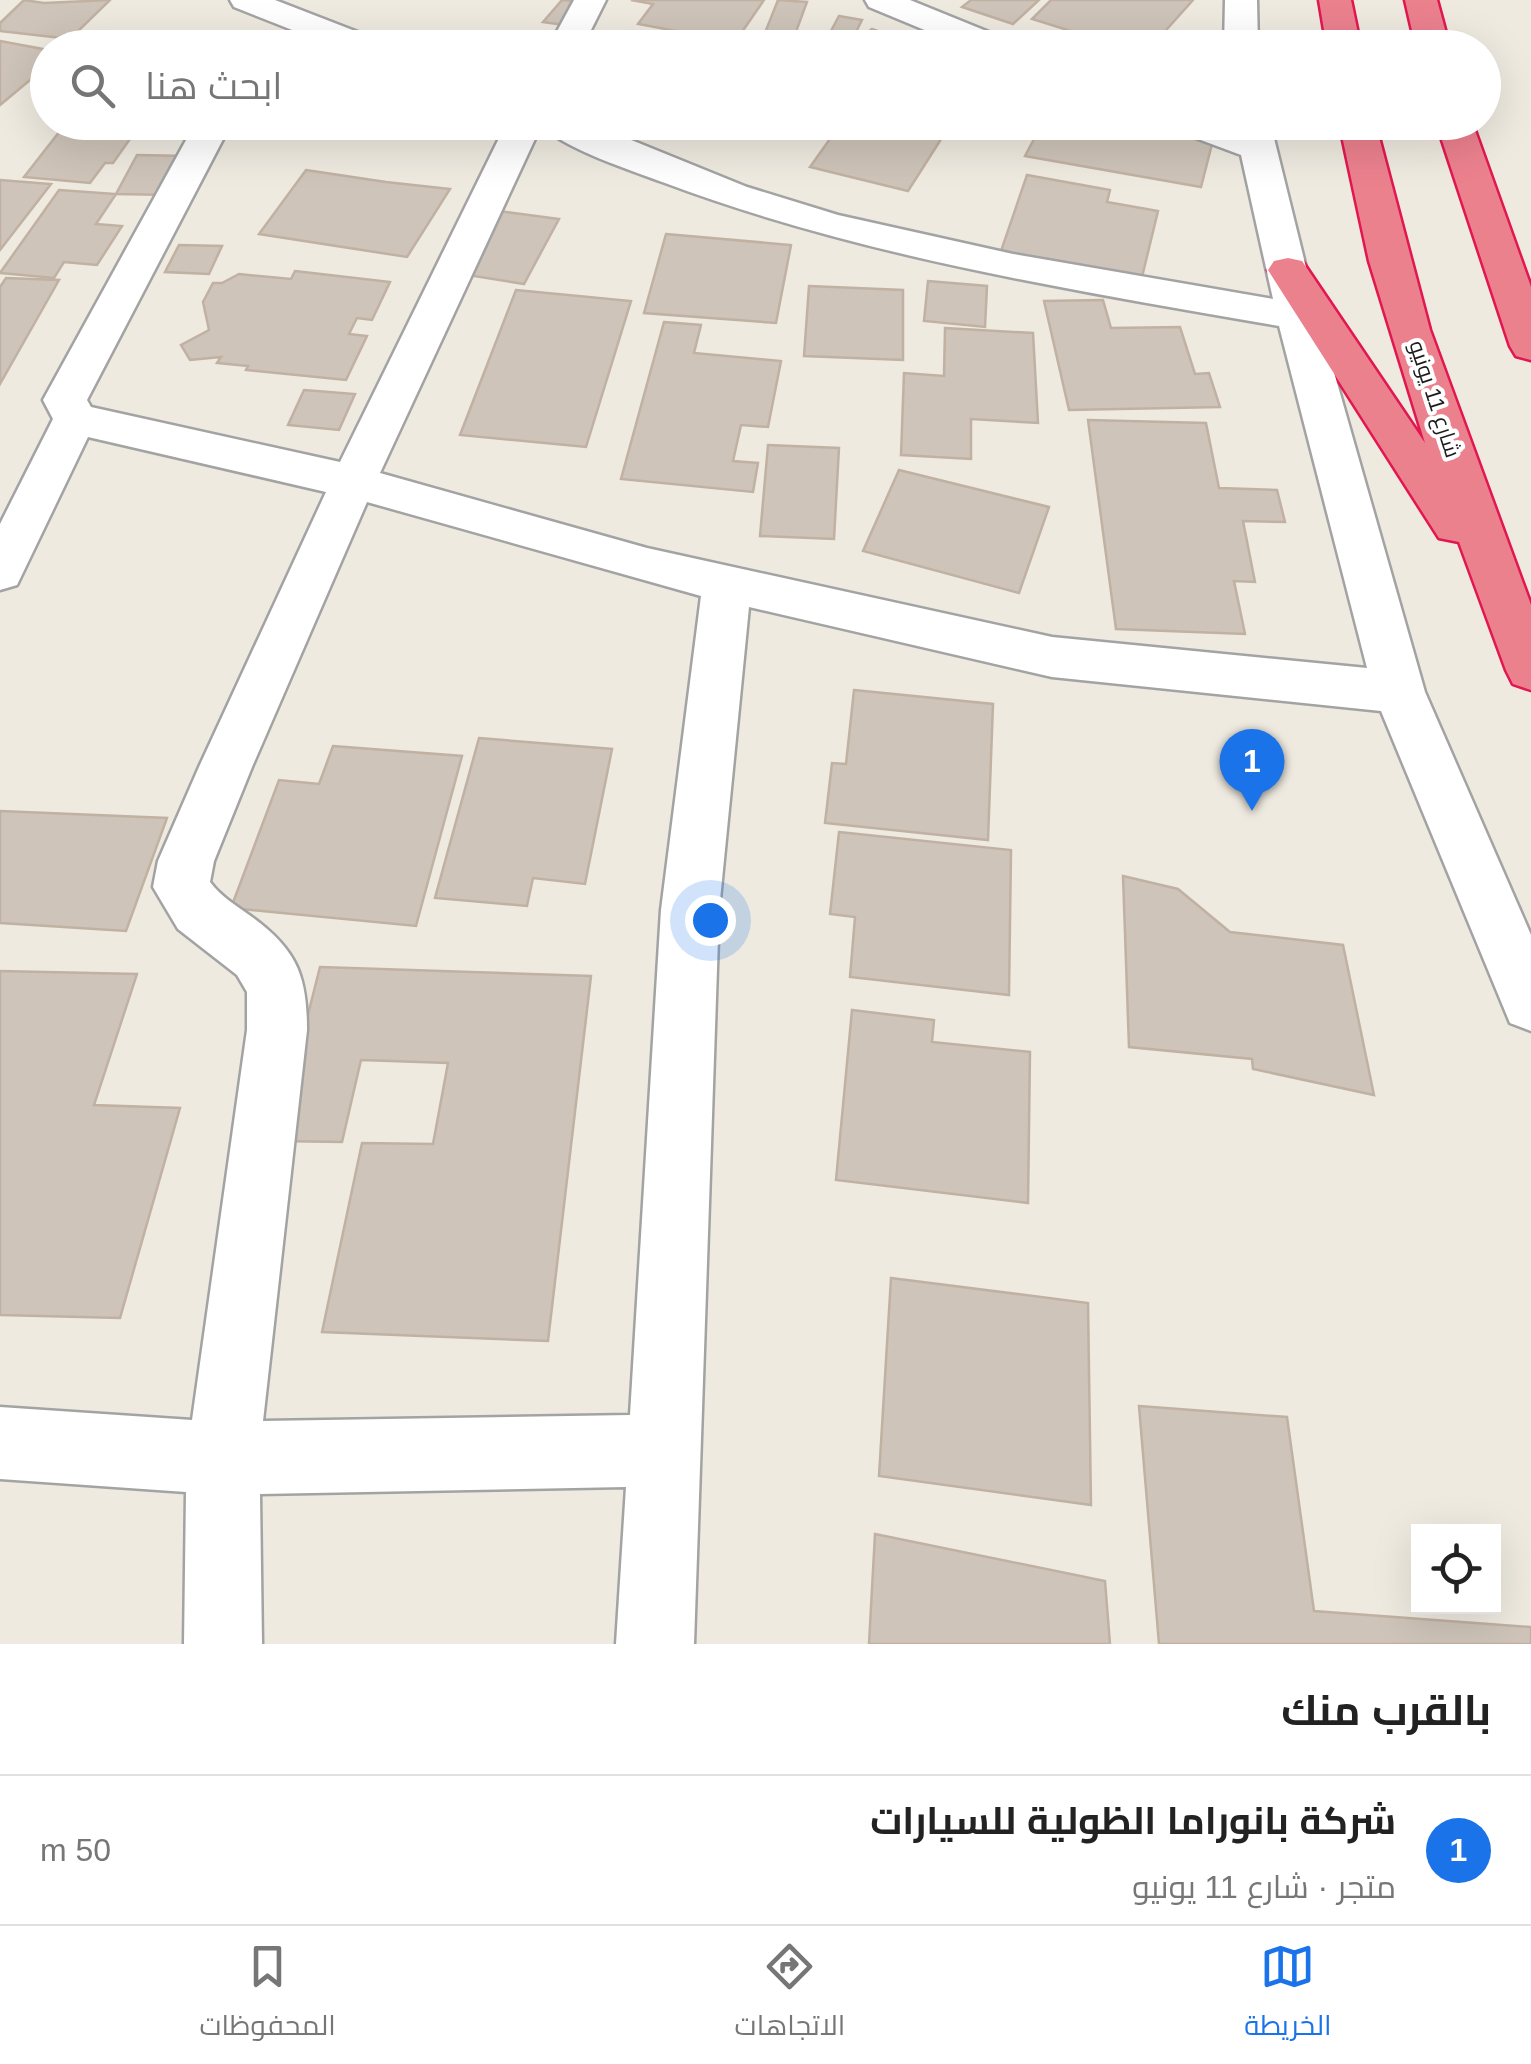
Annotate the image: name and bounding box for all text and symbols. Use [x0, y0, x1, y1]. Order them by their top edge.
search box [30, 30, 1501, 140]
icon: search [65, 58, 120, 113]
text: ابحث هنا [145, 65, 283, 107]
street label: شارع 11 يونيو [1402, 337, 1466, 461]
pin: 1 [1220, 728, 1284, 811]
your location [685, 895, 736, 946]
map controls [1411, 1524, 1501, 1614]
button: locate [1411, 1524, 1501, 1614]
text: بالقرب منك [1281, 1687, 1491, 1734]
text: شركة بانوراما الظولية للسيارات [870, 1800, 1396, 1842]
text: 50 m [40, 1832, 111, 1868]
text: 1 [1450, 1832, 1467, 1868]
text: متجر · شارع 11 يونيو [1132, 1869, 1396, 1905]
tab: المحفوظات [199, 1939, 336, 2051]
tab: الاتجاهات [735, 1939, 845, 2051]
tab: الخريطة [1244, 1939, 1332, 2051]

